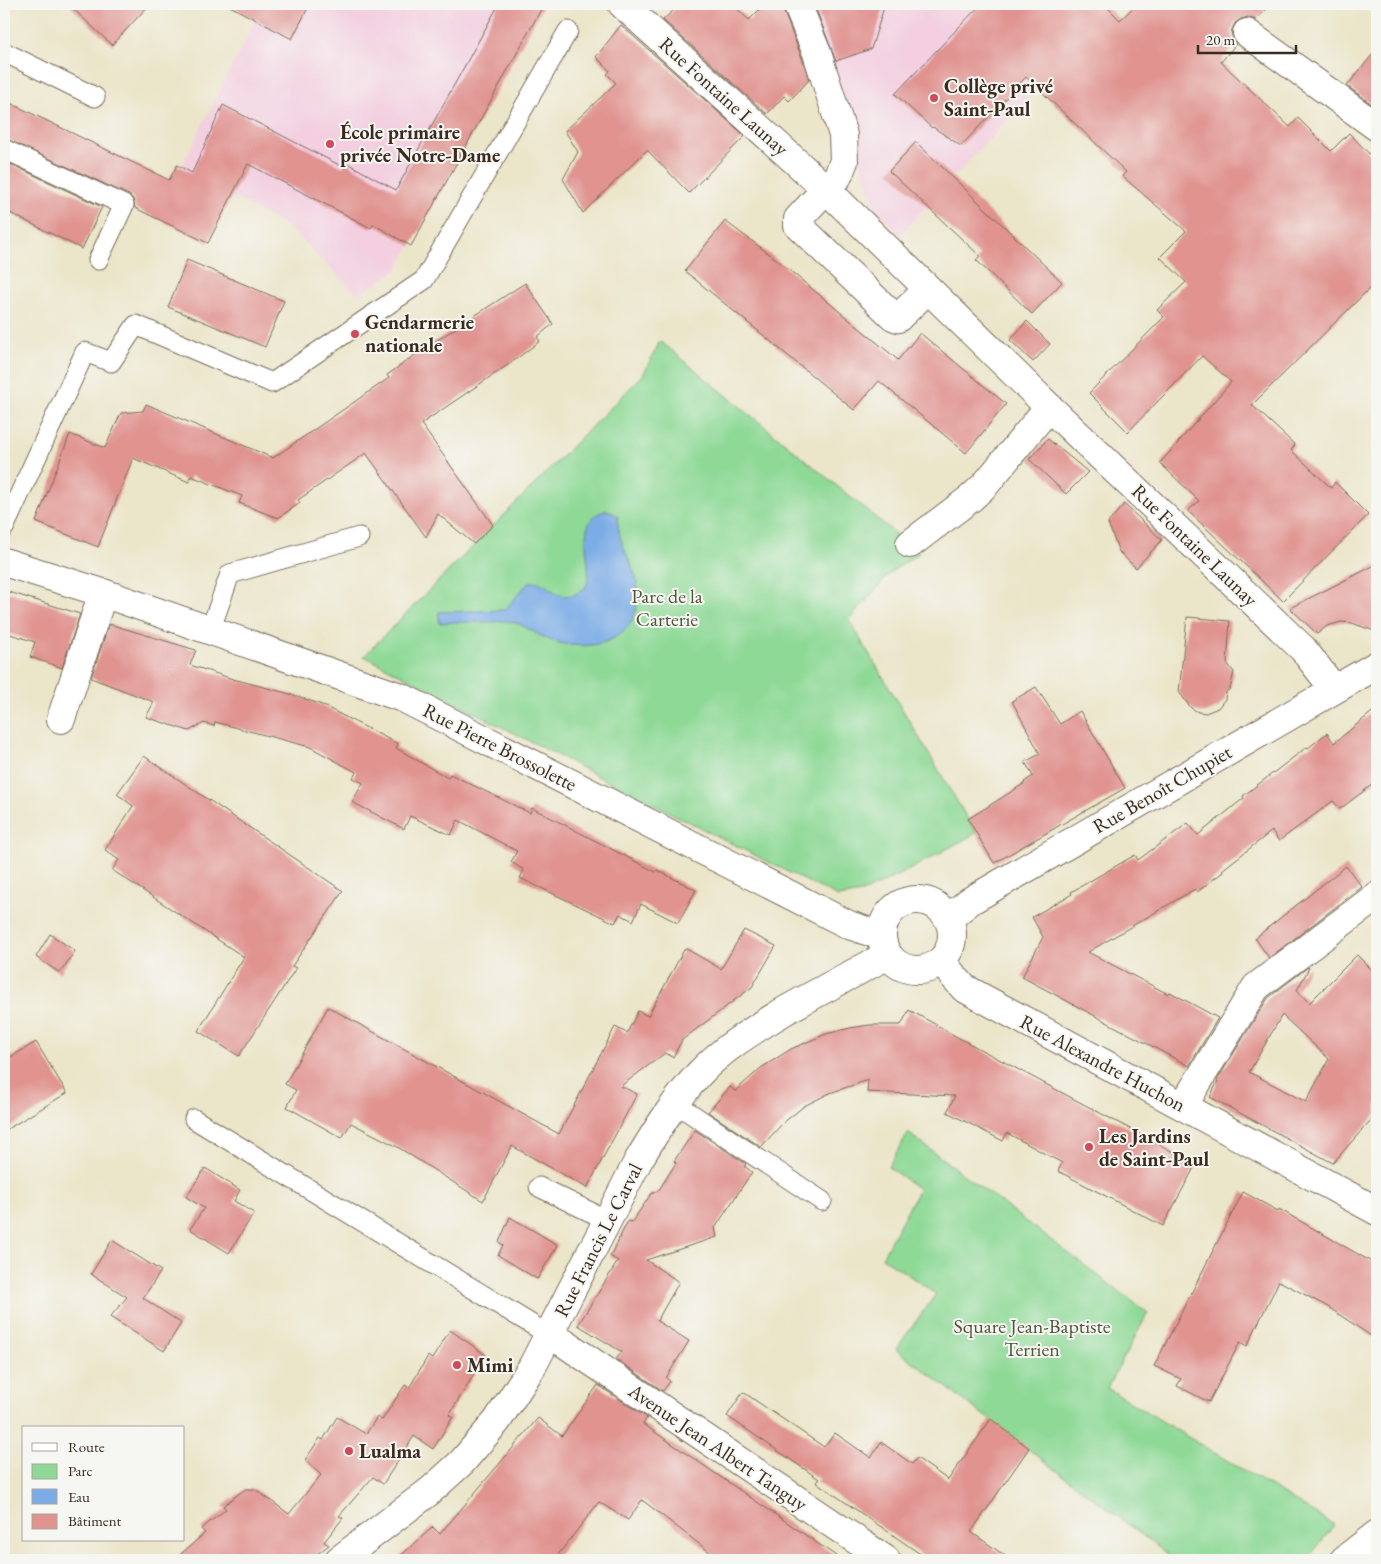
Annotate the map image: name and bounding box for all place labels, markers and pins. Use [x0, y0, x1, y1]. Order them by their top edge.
place label: Collège privé Saint-Paul [944, 73, 1053, 122]
marker: Collège privé Saint-Paul [928, 92, 940, 104]
place label: École primaire privée Notre-Dame [340, 119, 500, 168]
marker: École primaire privée Notre-Dame [324, 138, 336, 150]
place label: Gendarmerie nationale [365, 309, 474, 358]
marker: Gendarmerie nationale [349, 328, 361, 340]
place label: Les Jardins de Saint-Paul [1099, 1123, 1210, 1172]
marker: Les Jardins de Saint-Paul [1083, 1141, 1095, 1153]
place label: Mimi [467, 1352, 513, 1378]
marker: Mimi [451, 1359, 463, 1371]
place label: Lualma [359, 1438, 421, 1464]
marker: Lualma [343, 1445, 355, 1457]

